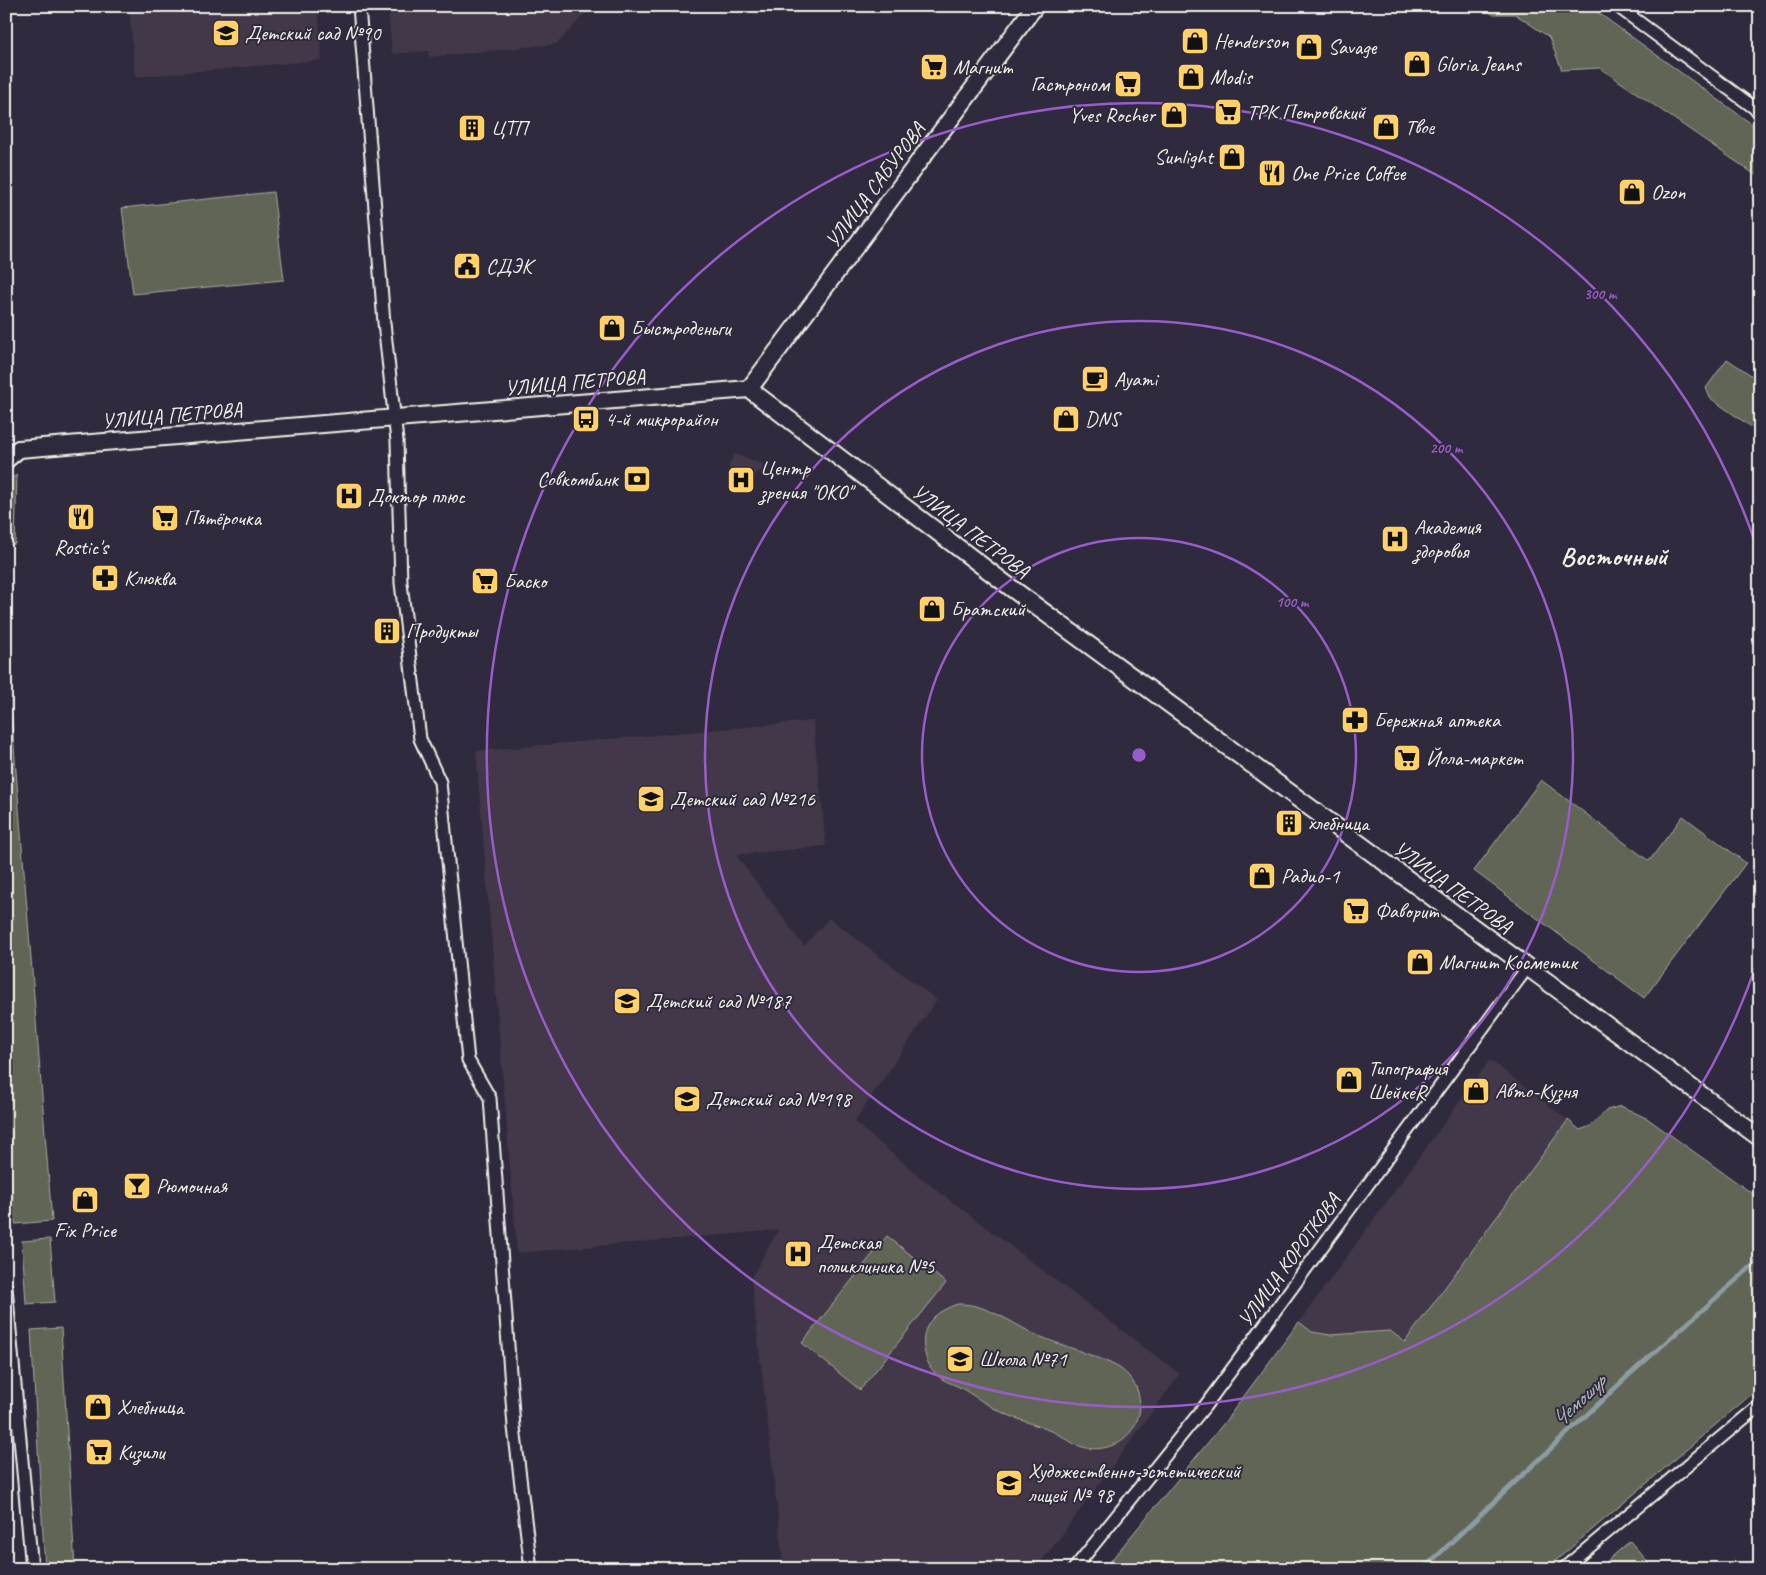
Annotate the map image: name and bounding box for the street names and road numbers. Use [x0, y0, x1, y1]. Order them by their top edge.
street label: УЛИЦА САБУРОВА [819, 116, 931, 253]
street label: УЛИЦА ПЕТРОВА [504, 363, 647, 401]
street label: УЛИЦА ПЕТРОВА [101, 396, 244, 434]
street label: УЛИЦА ПЕТРОВА [907, 478, 1035, 584]
street label: УЛИЦА ПЕТРОВА [1388, 835, 1518, 939]
street label: УЛИЦА КОРОТКОВА [1232, 1187, 1347, 1332]

